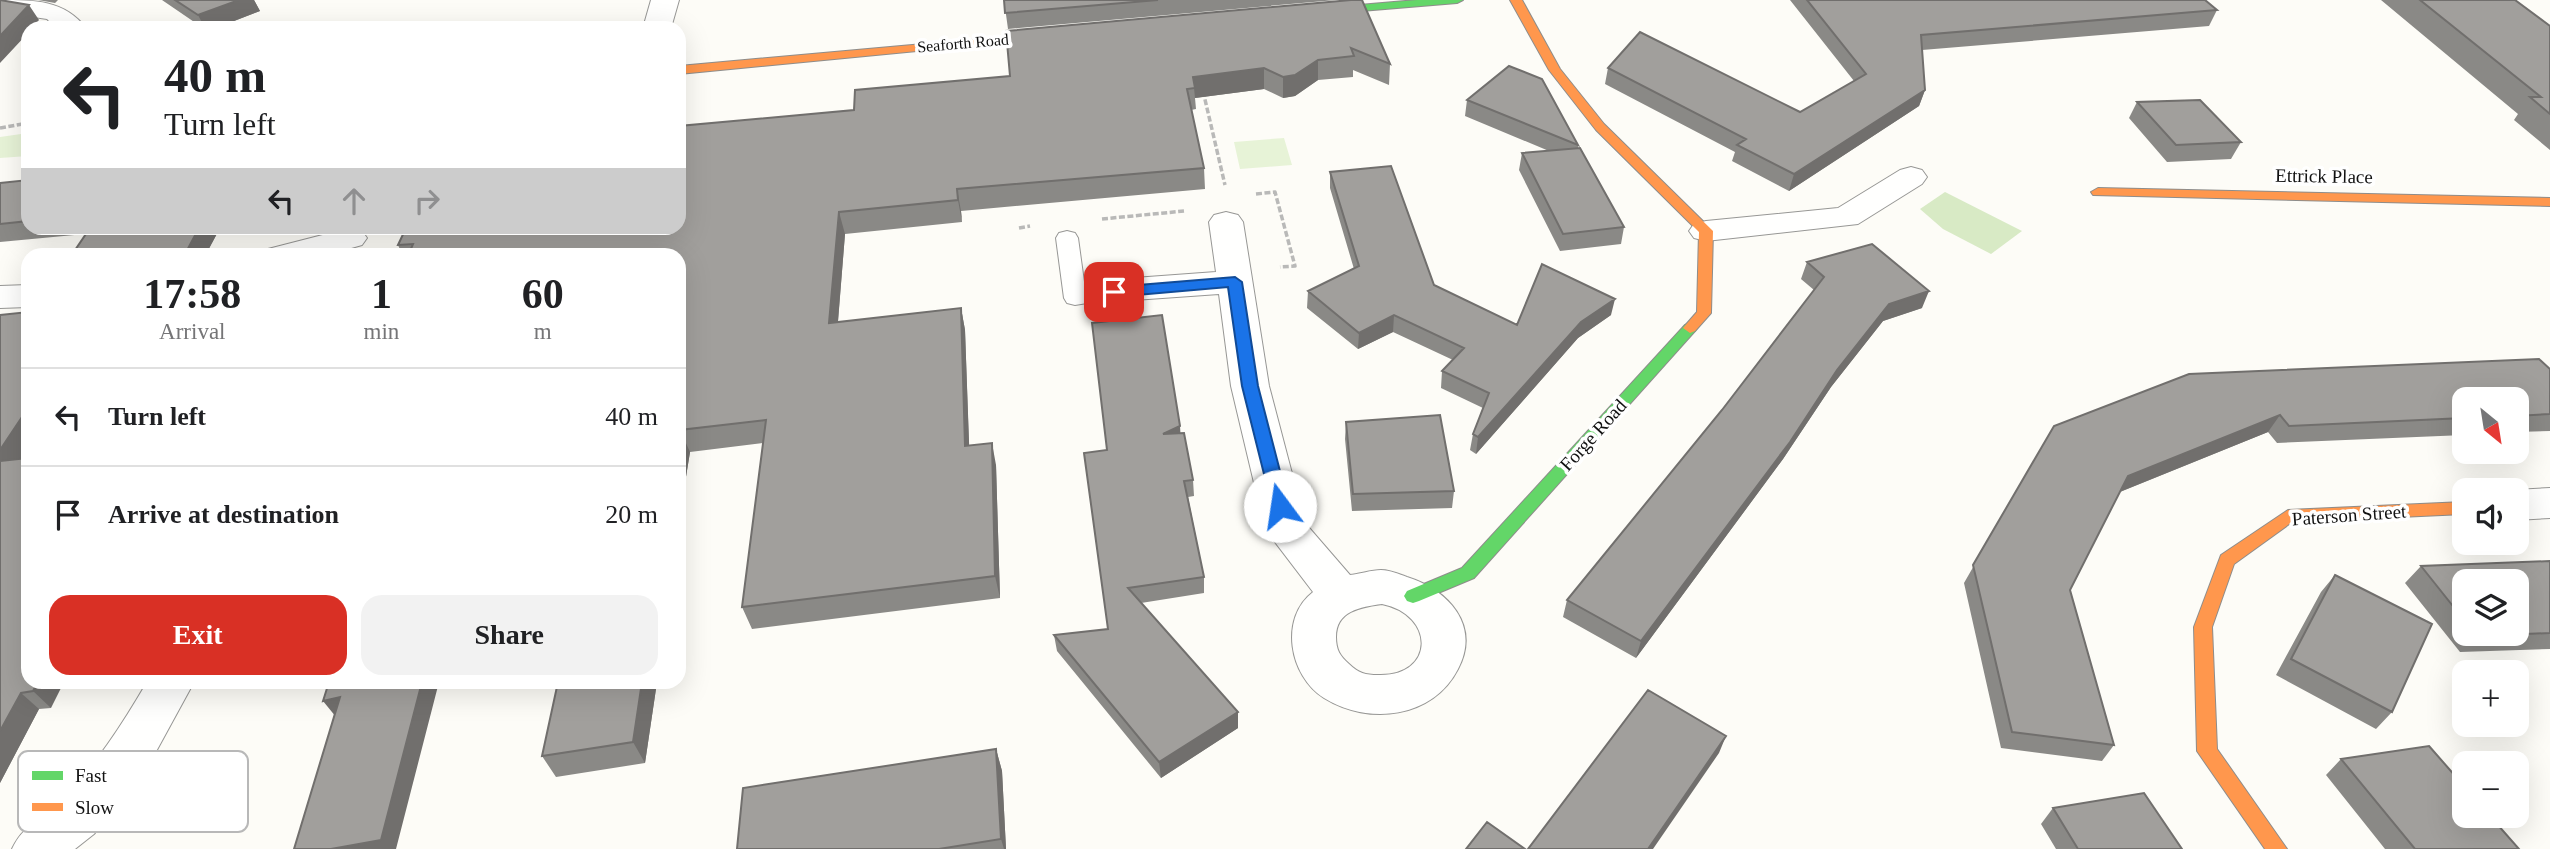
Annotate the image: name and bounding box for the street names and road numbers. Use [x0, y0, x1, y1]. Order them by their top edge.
street label: Seaforth Road [916, 31, 1010, 55]
street label: Ettrick Place [2275, 165, 2373, 187]
street label: Forge Road [1555, 395, 1631, 475]
street label: Paterson Street [2291, 500, 2408, 529]

